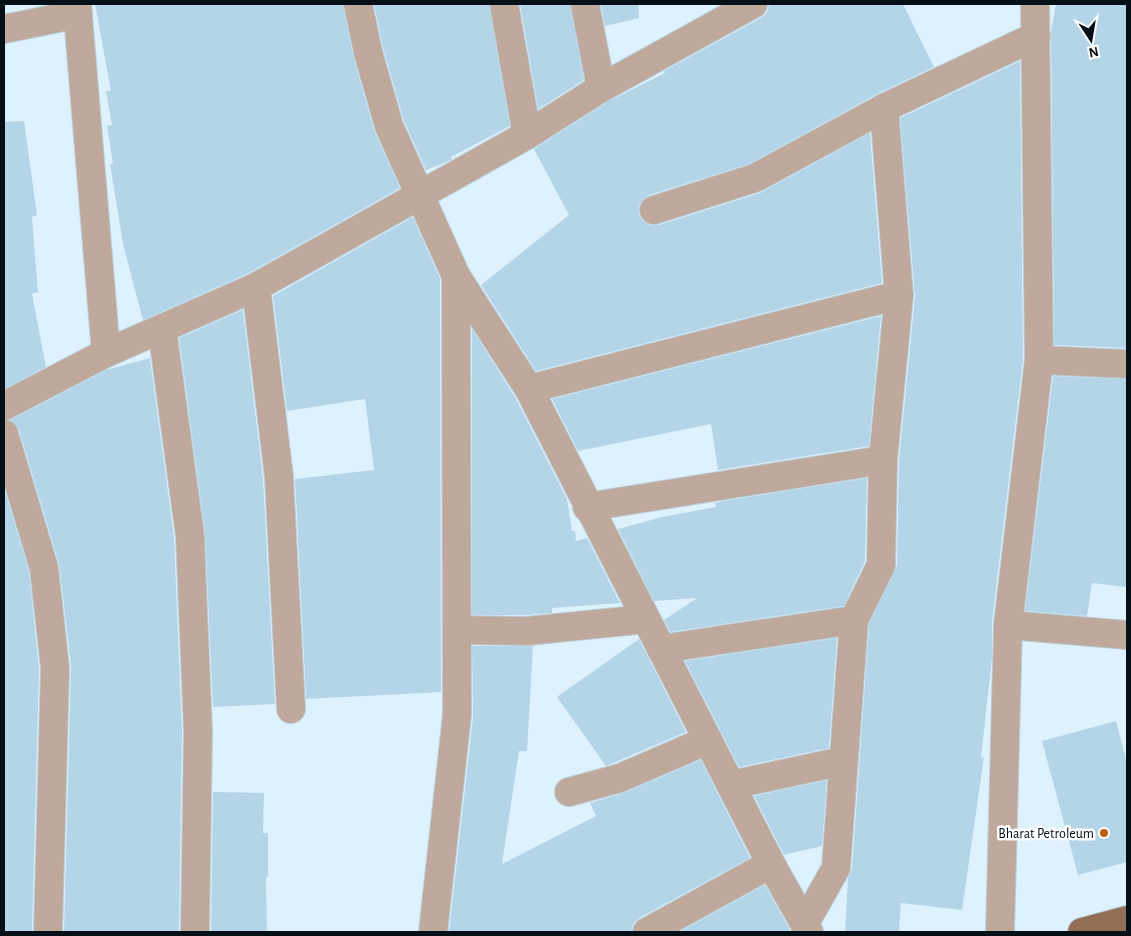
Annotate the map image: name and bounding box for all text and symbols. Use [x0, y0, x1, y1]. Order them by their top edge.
north arrow [1066, 15, 1116, 65]
text: N [1087, 44, 1100, 60]
place label: Bharat Petroleum [998, 827, 1094, 841]
marker: Bharat Petroleum [1098, 827, 1110, 839]

